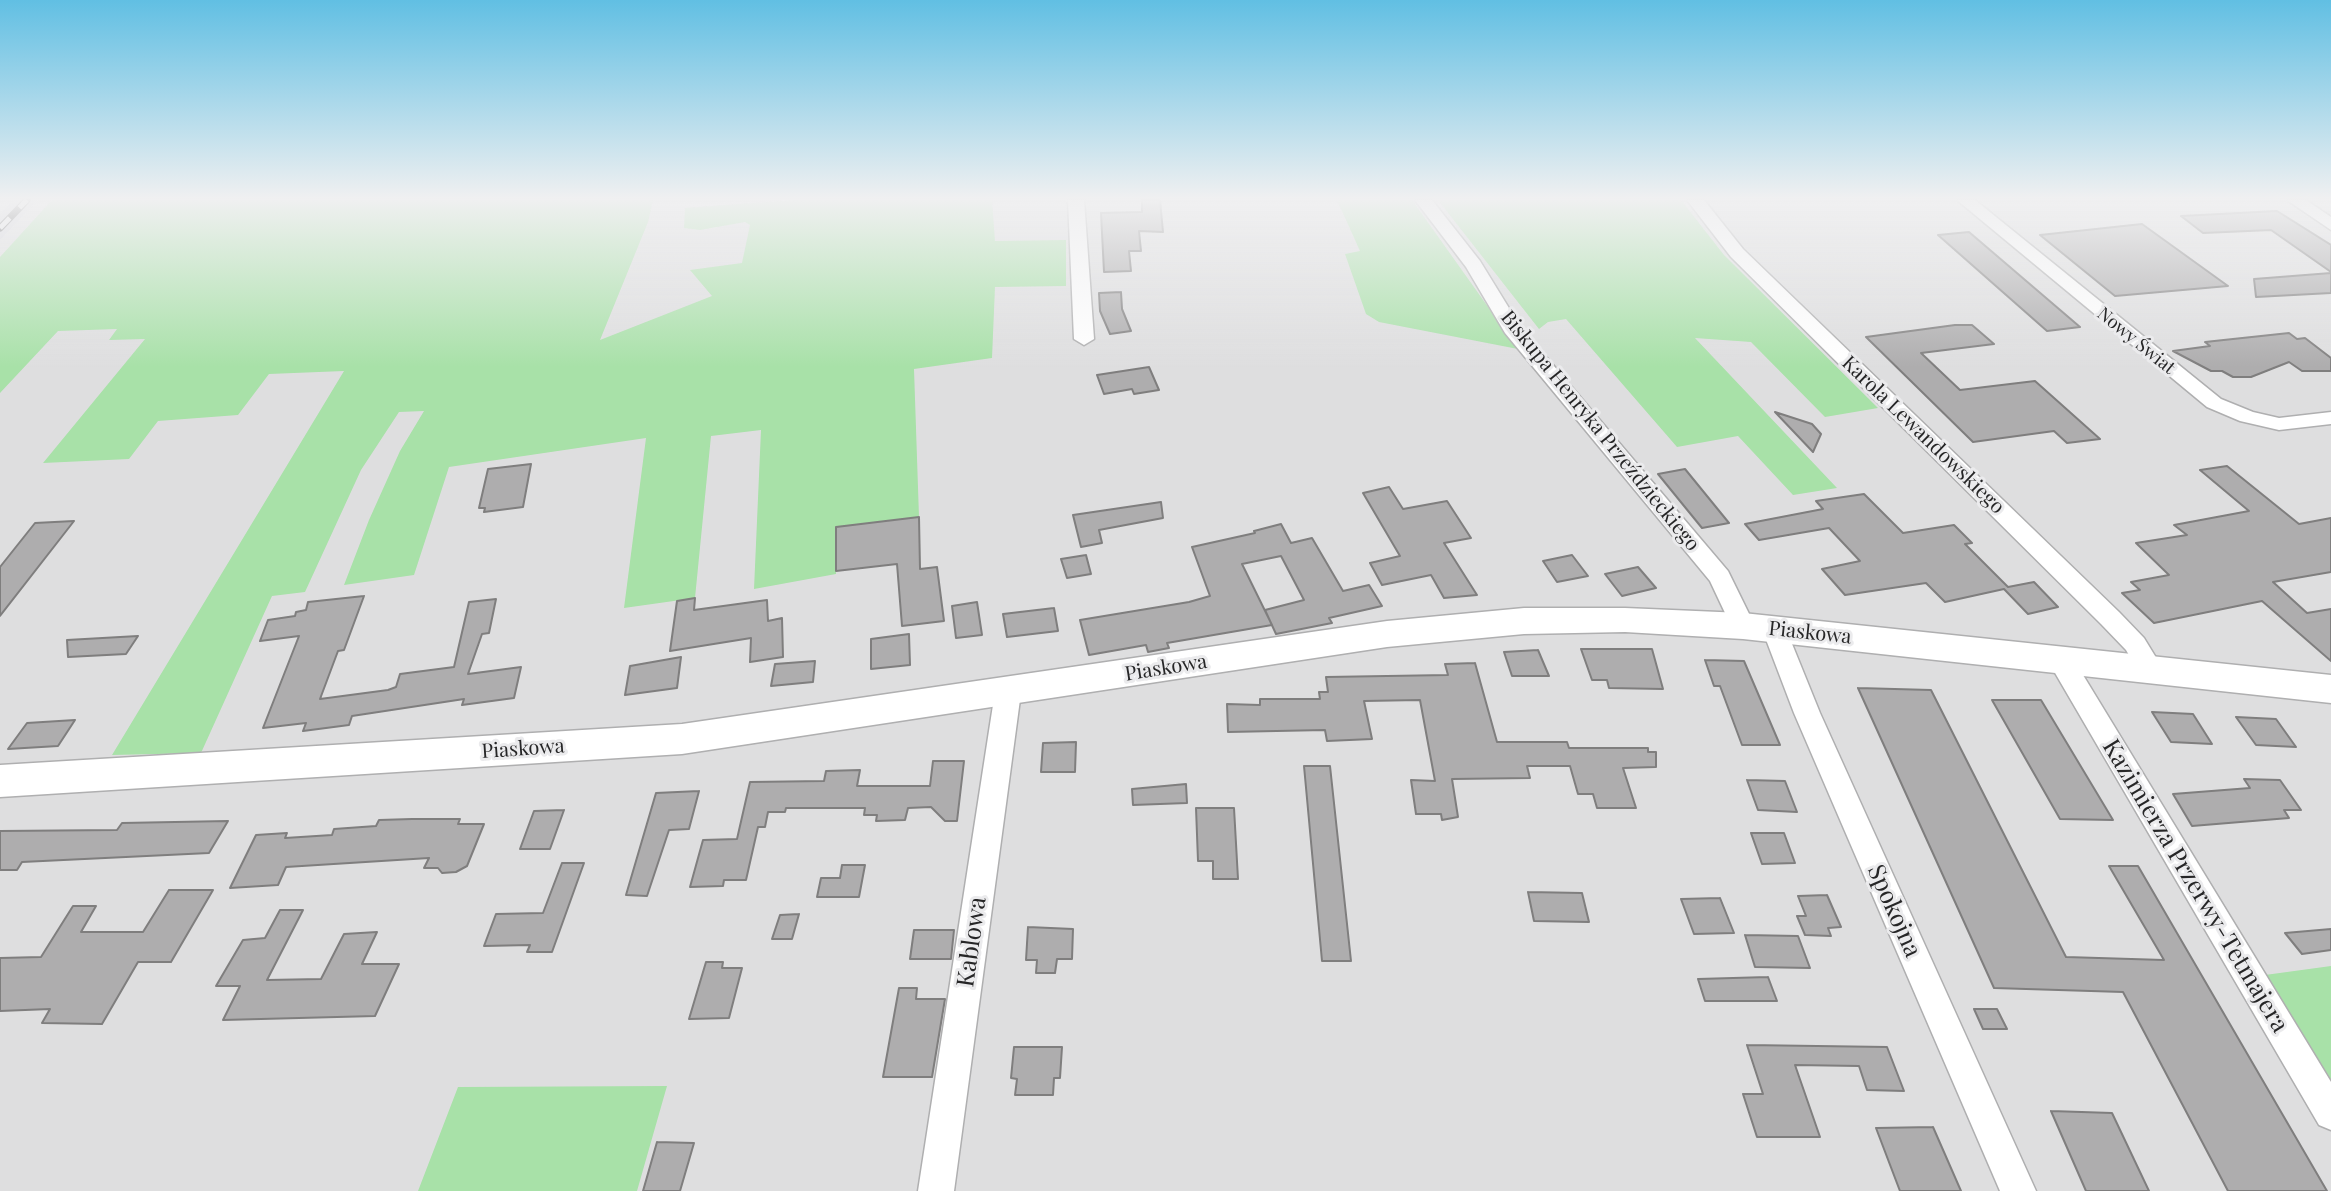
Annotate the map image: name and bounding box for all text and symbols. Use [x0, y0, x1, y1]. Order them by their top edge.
street label: Nowy Świat [2093, 303, 2179, 379]
street label: Biskupa Henryka Przeździeckiego [1496, 306, 1704, 556]
street label: Karola Lewandowskiego [1837, 351, 2009, 519]
street label: Piaskowa [1767, 617, 1853, 649]
street label: Piaskowa [1123, 650, 1209, 686]
street label: Piaskowa [481, 734, 565, 764]
street label: Kazimierza Przerwy-Tetmajera [2096, 734, 2294, 1038]
street label: Spokojna [1861, 860, 1927, 962]
street label: Kablowa [951, 895, 993, 989]

